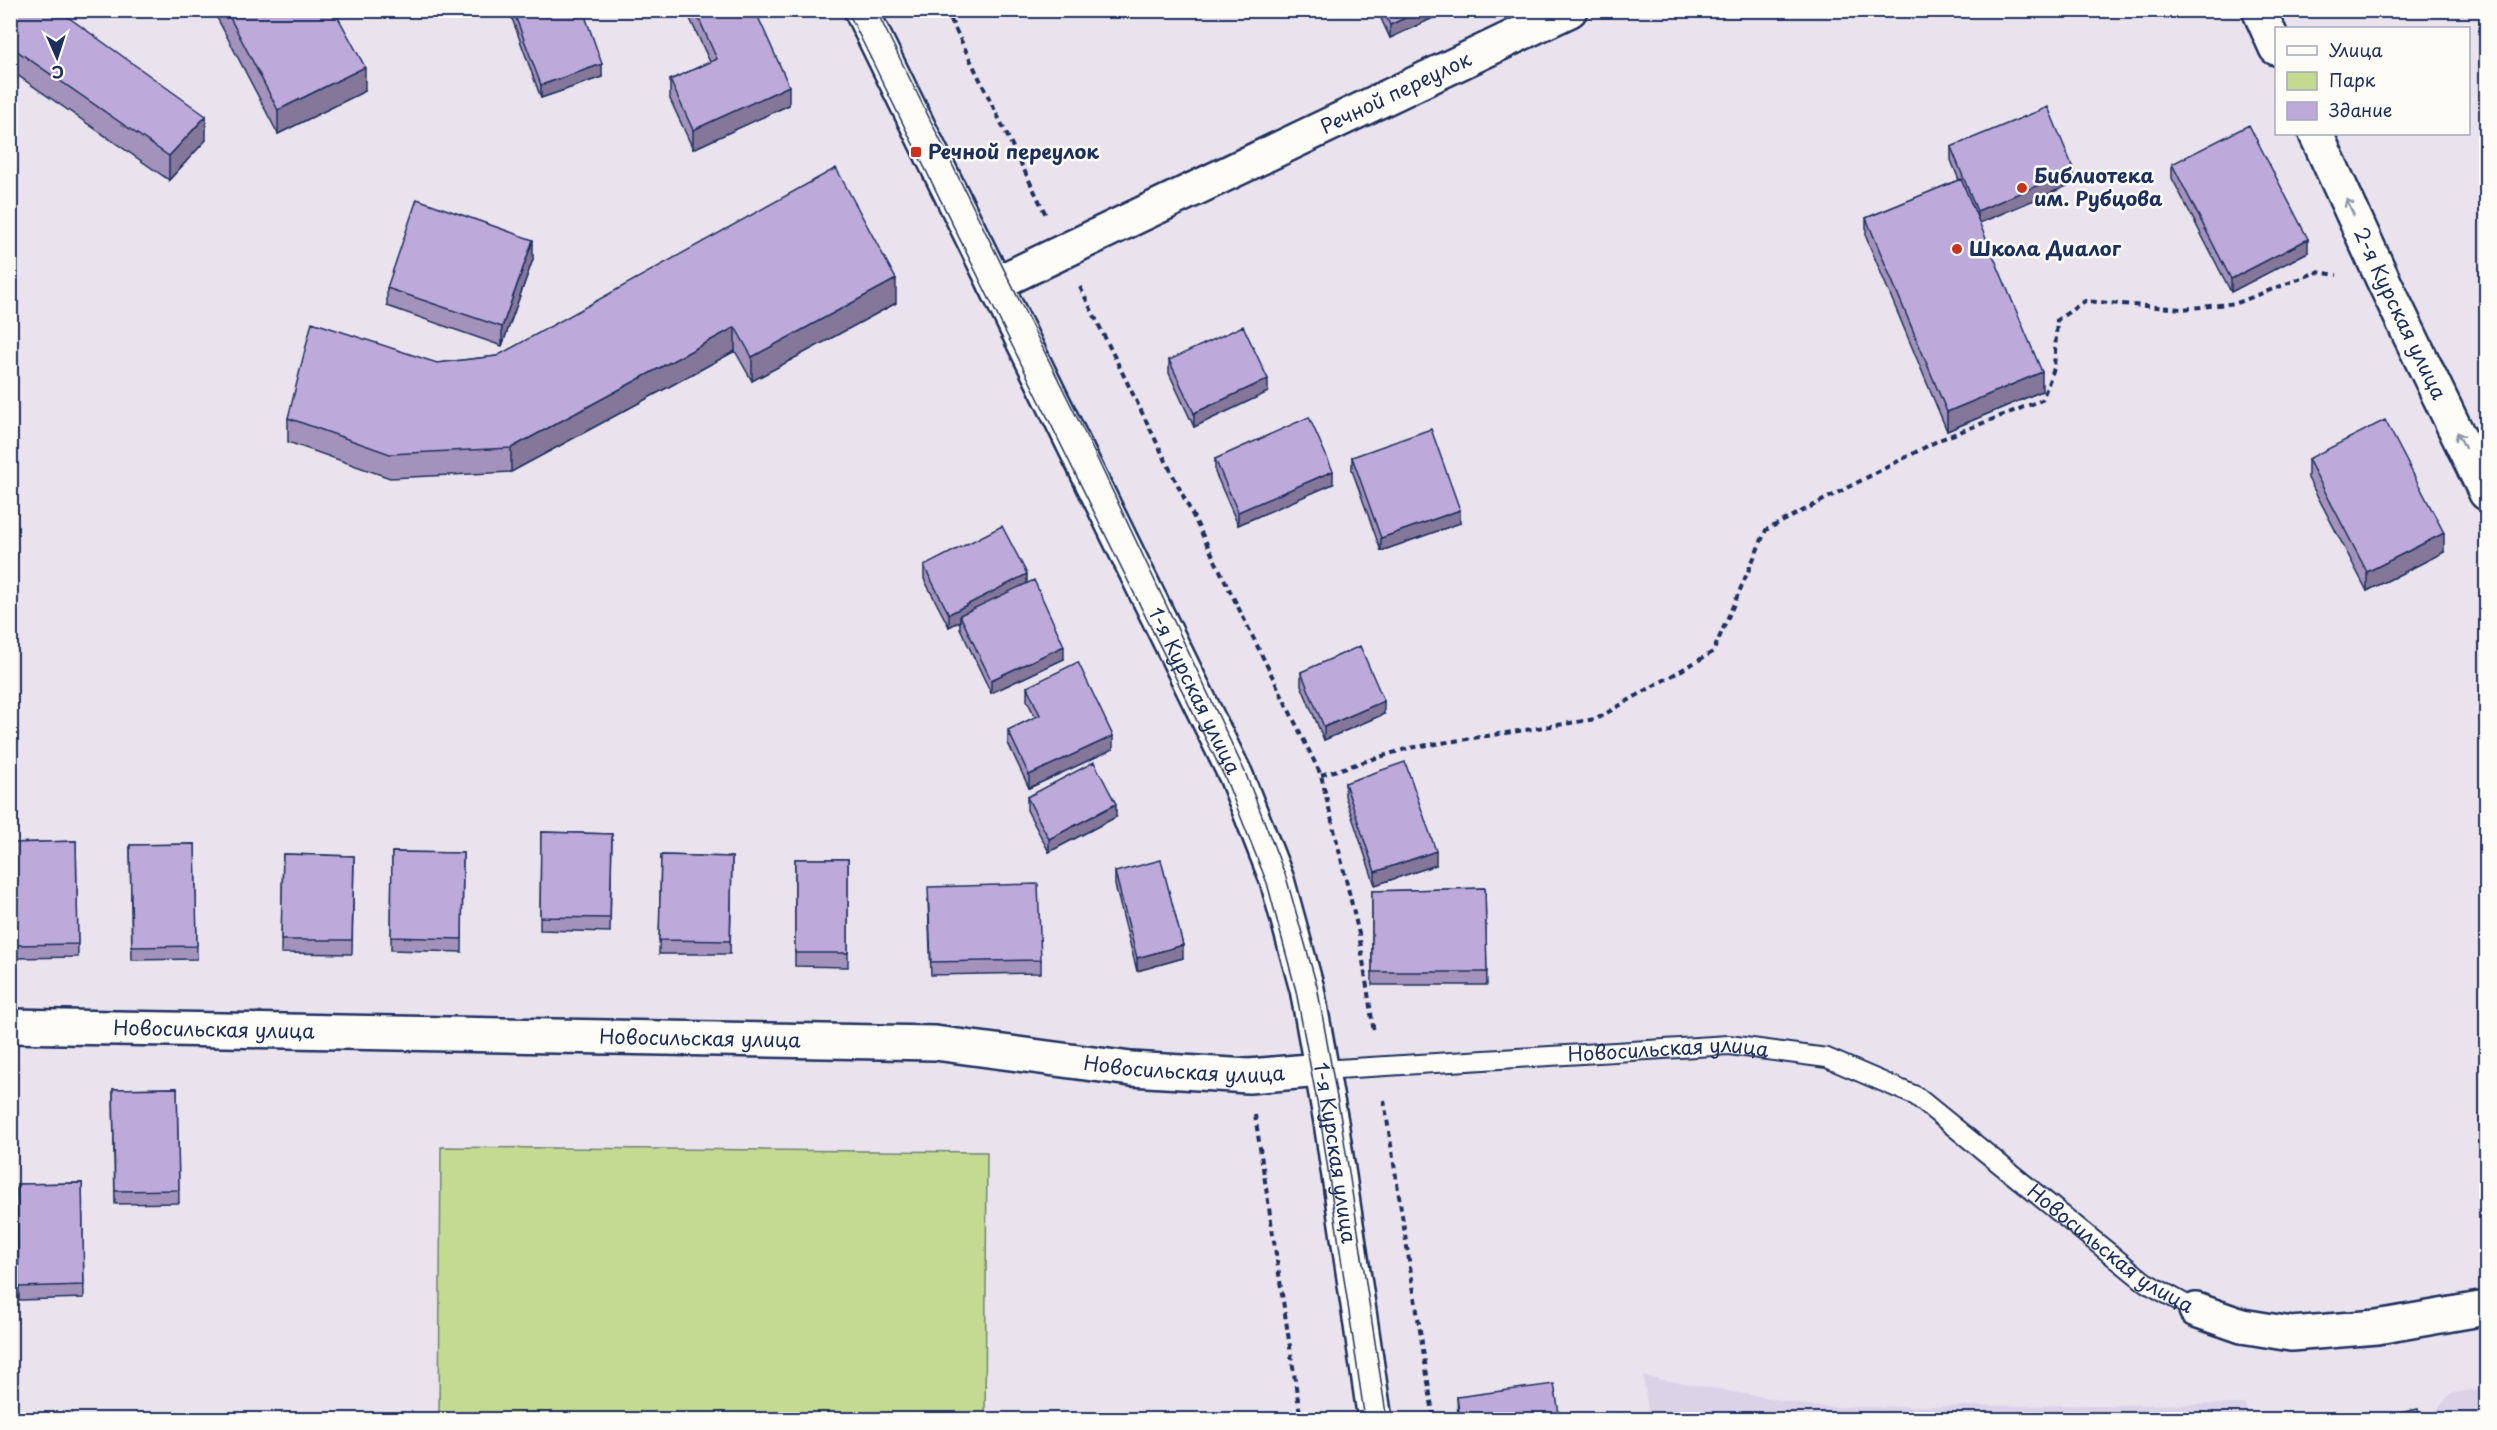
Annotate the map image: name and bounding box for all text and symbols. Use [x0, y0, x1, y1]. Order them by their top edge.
north arrow [27, 27, 87, 87]
legend [2275, 27, 2470, 135]
text: Улица [2329, 36, 2383, 63]
street label: Речной переулок [1315, 43, 1476, 141]
text: С [51, 61, 64, 85]
text: Парк [2329, 66, 2376, 93]
text: Здание [2329, 96, 2392, 123]
place label: Речной переулок [928, 136, 1099, 166]
marker: Речной переулок [909, 145, 923, 159]
place label: Библиотека им. Рубцова [2034, 160, 2163, 213]
marker: Библиотека им. Рубцова [2015, 181, 2029, 195]
one-way arrow [2343, 199, 2355, 217]
street label: 2-я Курская улица [2347, 222, 2455, 405]
place label: Школа Диалог [1969, 233, 2122, 263]
marker: Школа Диалог [1950, 242, 1964, 256]
one-way arrow [2454, 432, 2466, 450]
street label: 1-я Курская улица [1141, 602, 1249, 779]
street label: Новосильская улица [113, 1012, 316, 1046]
street label: Новосильская улица [599, 1021, 801, 1055]
street label: Новосильская улица [1567, 1029, 1771, 1069]
street label: Новосильская улица [1082, 1047, 1286, 1090]
street label: 1-я Курская улица [1307, 1060, 1365, 1246]
street label: Новосильская улица [2021, 1176, 2200, 1320]

